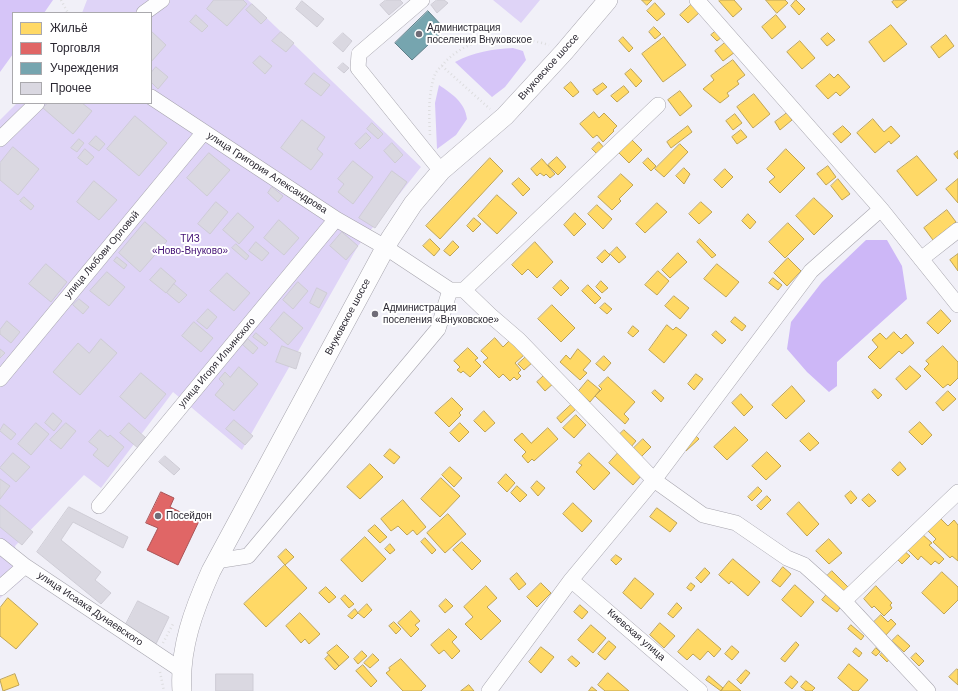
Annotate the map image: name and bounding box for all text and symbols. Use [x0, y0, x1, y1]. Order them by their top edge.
legend [12, 12, 152, 104]
text: Жильё [50, 21, 88, 35]
place label: Администрация поселения Внуковское [427, 22, 532, 46]
marker: Администрация поселения Внуковское [414, 29, 424, 39]
street label: Внуковское шоссе [516, 31, 582, 103]
text: Торговля [50, 41, 100, 55]
text: Учреждения [50, 61, 119, 75]
text: Прочее [50, 81, 91, 95]
street label: улица Григория Александрова [205, 130, 329, 216]
street label: улица Любови Орловой [62, 209, 142, 301]
park label: ТИЗ «Ново-Внуково» [152, 233, 228, 256]
street label: Внуковское шоссе [323, 277, 373, 357]
place label: Администрация поселения «Внуковское» [383, 302, 499, 326]
marker: Администрация поселения «Внуковское» [370, 309, 380, 319]
street label: улица Игоря Ильинского [176, 316, 258, 410]
place label: Посейдон [166, 510, 212, 522]
marker: Посейдон [153, 511, 163, 521]
street label: улица Исаака Дунаевского [35, 569, 145, 649]
street label: Киевская улица [605, 607, 667, 663]

